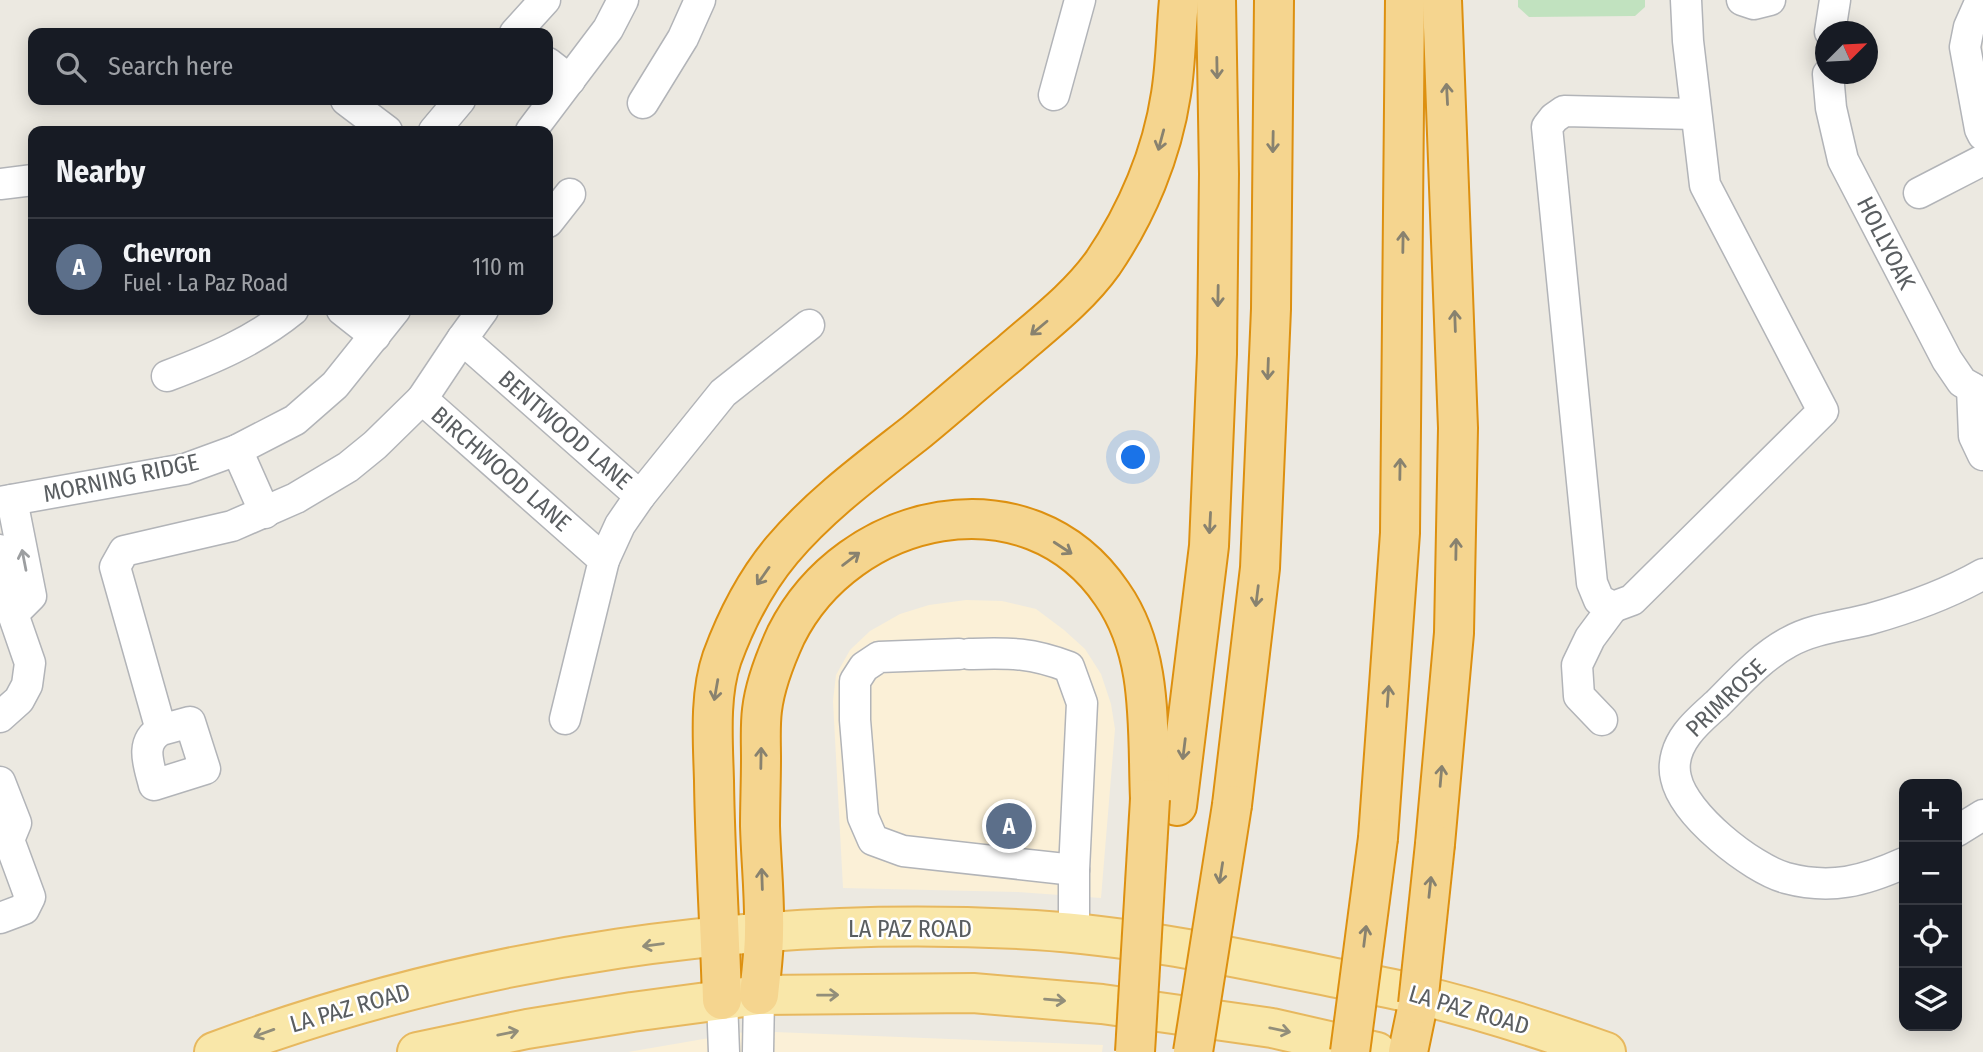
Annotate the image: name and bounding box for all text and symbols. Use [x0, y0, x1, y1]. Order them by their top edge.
north arrow [1815, 21, 1878, 84]
search box [28, 28, 553, 105]
icon: search [52, 48, 90, 86]
text: Search here [108, 51, 233, 82]
one-way arrow [1211, 56, 1224, 79]
one-way arrow [1440, 83, 1453, 106]
one-way arrow [1154, 128, 1167, 151]
one-way arrow [1266, 130, 1280, 153]
text: Nearby [56, 154, 145, 190]
street label: HOLLYOAK [1851, 192, 1921, 294]
one-way arrow [1396, 231, 1410, 254]
text: Chevron [123, 238, 211, 269]
text: A [73, 253, 85, 281]
text: 110 m [472, 253, 525, 281]
text: Fuel · La Paz Road [123, 269, 288, 297]
one-way arrow [1211, 284, 1225, 307]
one-way arrow [1448, 310, 1462, 333]
one-way arrow [1030, 320, 1048, 336]
one-way arrow [1262, 357, 1275, 380]
street label: BENTWOOD LANE [493, 365, 637, 495]
street label: BIRCHWOOD LANE [425, 401, 577, 537]
your location [1116, 440, 1150, 474]
street label: MORNING RIDGE [41, 448, 201, 508]
one-way arrow [1393, 458, 1407, 481]
one-way arrow [1203, 511, 1216, 534]
one-way arrow [1449, 537, 1463, 560]
one-way arrow [1053, 540, 1072, 555]
one-way arrow [16, 549, 30, 572]
one-way arrow [841, 552, 859, 567]
one-way arrow [756, 566, 770, 585]
one-way arrow [1250, 584, 1263, 607]
street label: PRIMROSE [1680, 653, 1772, 743]
one-way arrow [709, 678, 722, 701]
one-way arrow [1382, 686, 1395, 708]
one-way arrow [1178, 737, 1191, 760]
one-way arrow [754, 747, 768, 770]
one-way arrow [1435, 765, 1448, 787]
map controls [1899, 779, 1962, 1031]
button: + [1899, 779, 1962, 842]
pin: A [986, 800, 1032, 852]
button: − [1899, 842, 1962, 905]
one-way arrow [1214, 861, 1227, 884]
one-way arrow [756, 868, 769, 891]
one-way arrow [1424, 877, 1437, 899]
button: locate [1899, 905, 1962, 968]
street label: LA PAZ ROAD [848, 915, 972, 943]
one-way arrow [1359, 925, 1372, 948]
one-way arrow [642, 939, 664, 952]
button: layers [1899, 968, 1962, 1031]
street label: LA PAZ ROAD [287, 977, 413, 1039]
street label: LA PAZ ROAD [1406, 979, 1532, 1041]
one-way arrow [816, 988, 839, 1001]
one-way arrow [1043, 994, 1066, 1007]
one-way arrow [1268, 1024, 1291, 1038]
one-way arrow [496, 1026, 519, 1040]
one-way arrow [254, 1028, 276, 1040]

